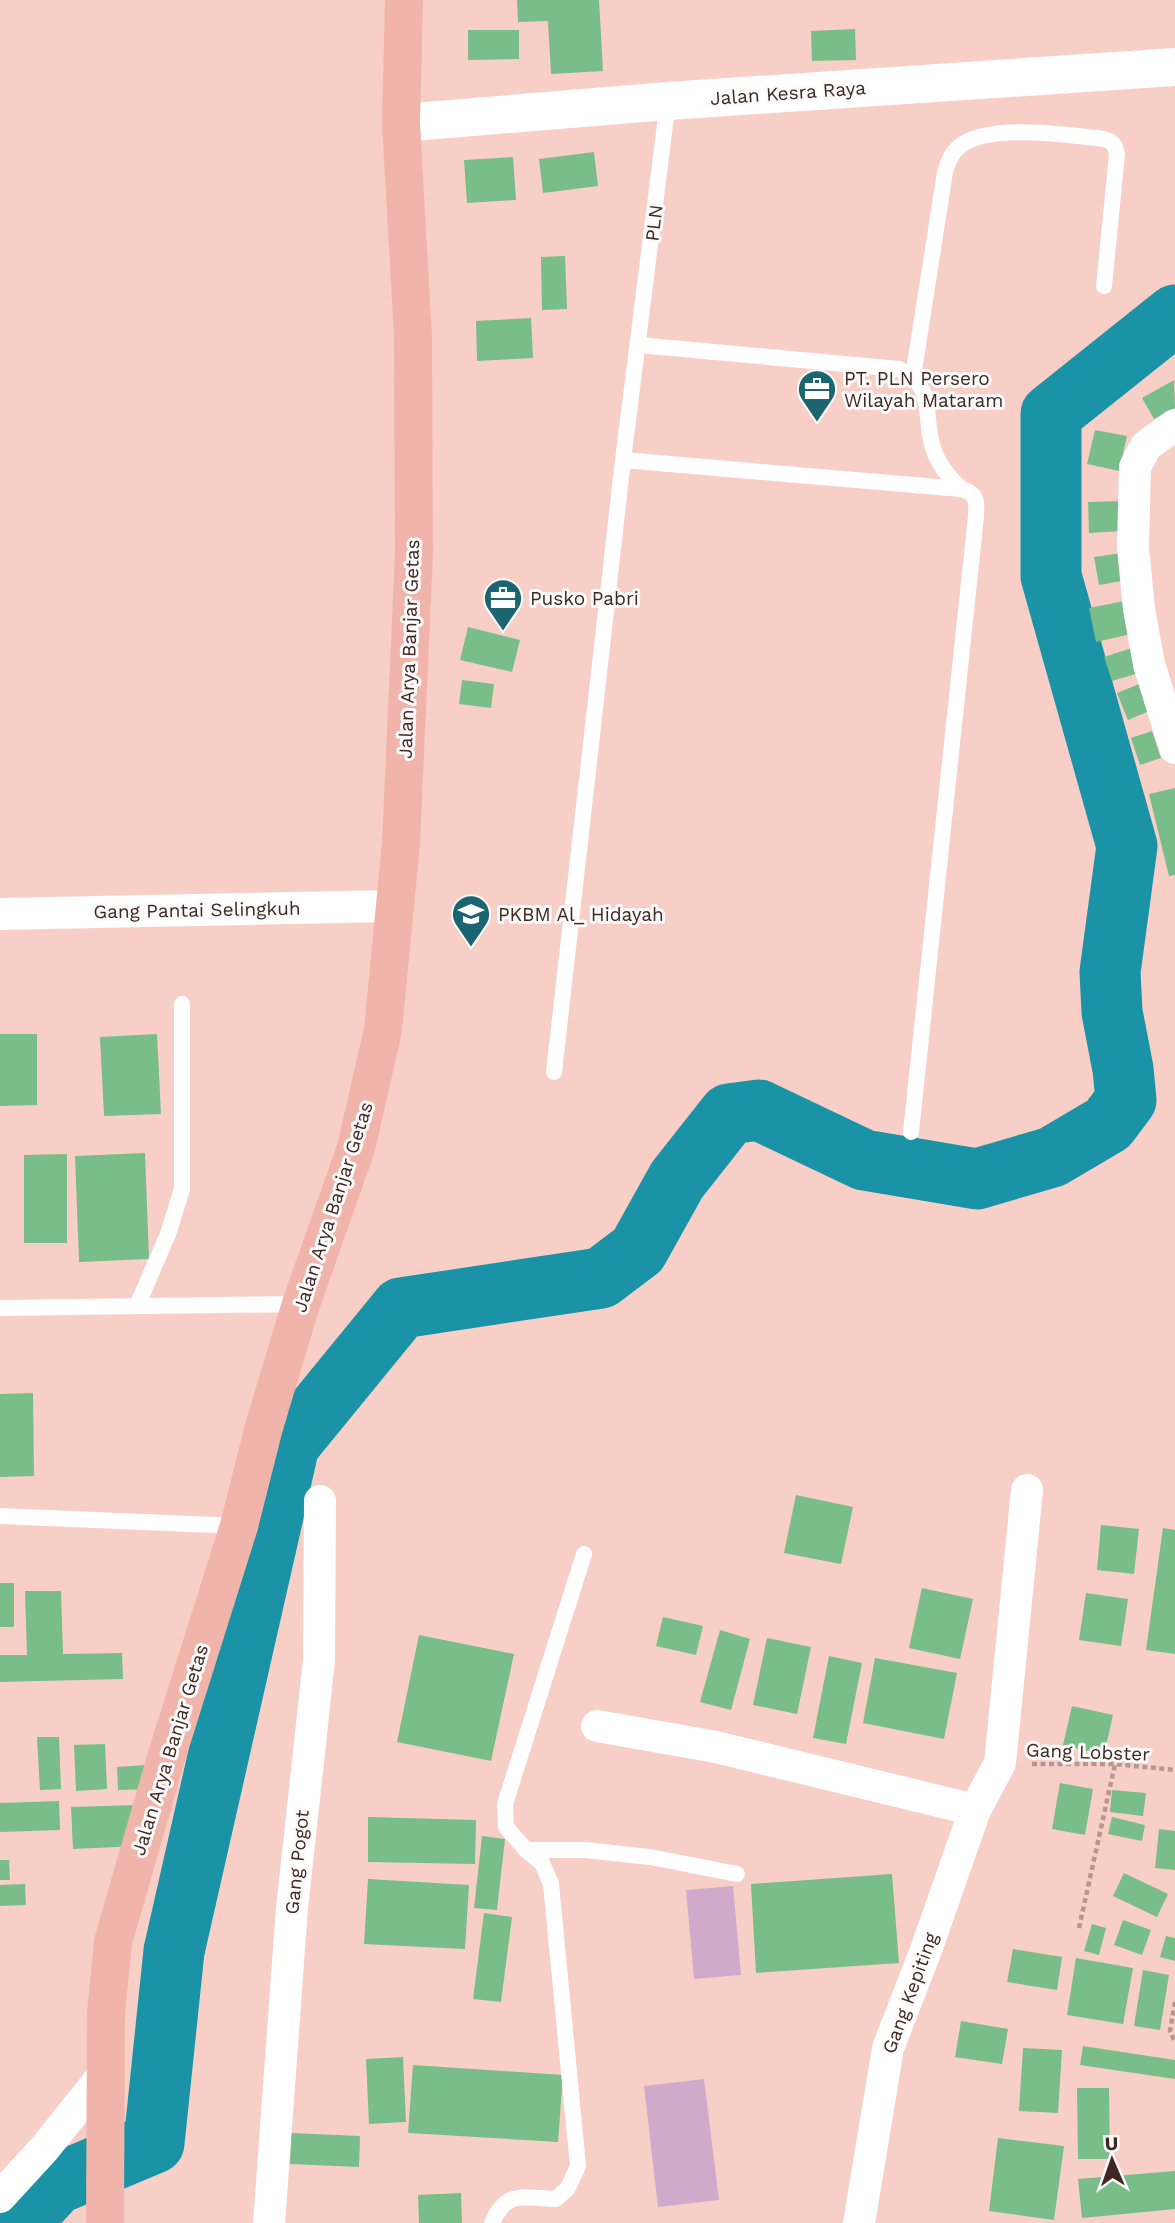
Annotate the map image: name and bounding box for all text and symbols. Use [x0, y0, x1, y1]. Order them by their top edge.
street label: Jalan Kesra Raya [709, 76, 867, 110]
street label: PLN [640, 203, 668, 243]
place label: PT. PLN Persero Wilayah Mataram [844, 367, 1003, 412]
office icon: PT. PLN Persero Wilayah Mataram [796, 368, 838, 423]
street label: Jalan Arya Banjar Getas [394, 539, 424, 759]
office icon: Pusko Pabri [482, 577, 524, 632]
place label: Pusko Pabri [530, 587, 639, 610]
school or university icon: PKBM Al_ Hidayah [450, 893, 492, 948]
street label: Gang Pantai Selingkuh [93, 897, 301, 923]
place label: PKBM Al_ Hidayah [498, 903, 664, 926]
street label: Jalan Arya Banjar Getas [288, 1099, 378, 1315]
street label: Jalan Arya Banjar Getas [127, 1642, 213, 1858]
street label: Gang Lobster [1026, 1738, 1151, 1766]
street label: Gang Pogot [280, 1809, 314, 1915]
street label: Gang Kepiting [877, 1928, 943, 2057]
north arrow [1077, 2125, 1147, 2195]
text: U [1104, 2132, 1119, 2155]

